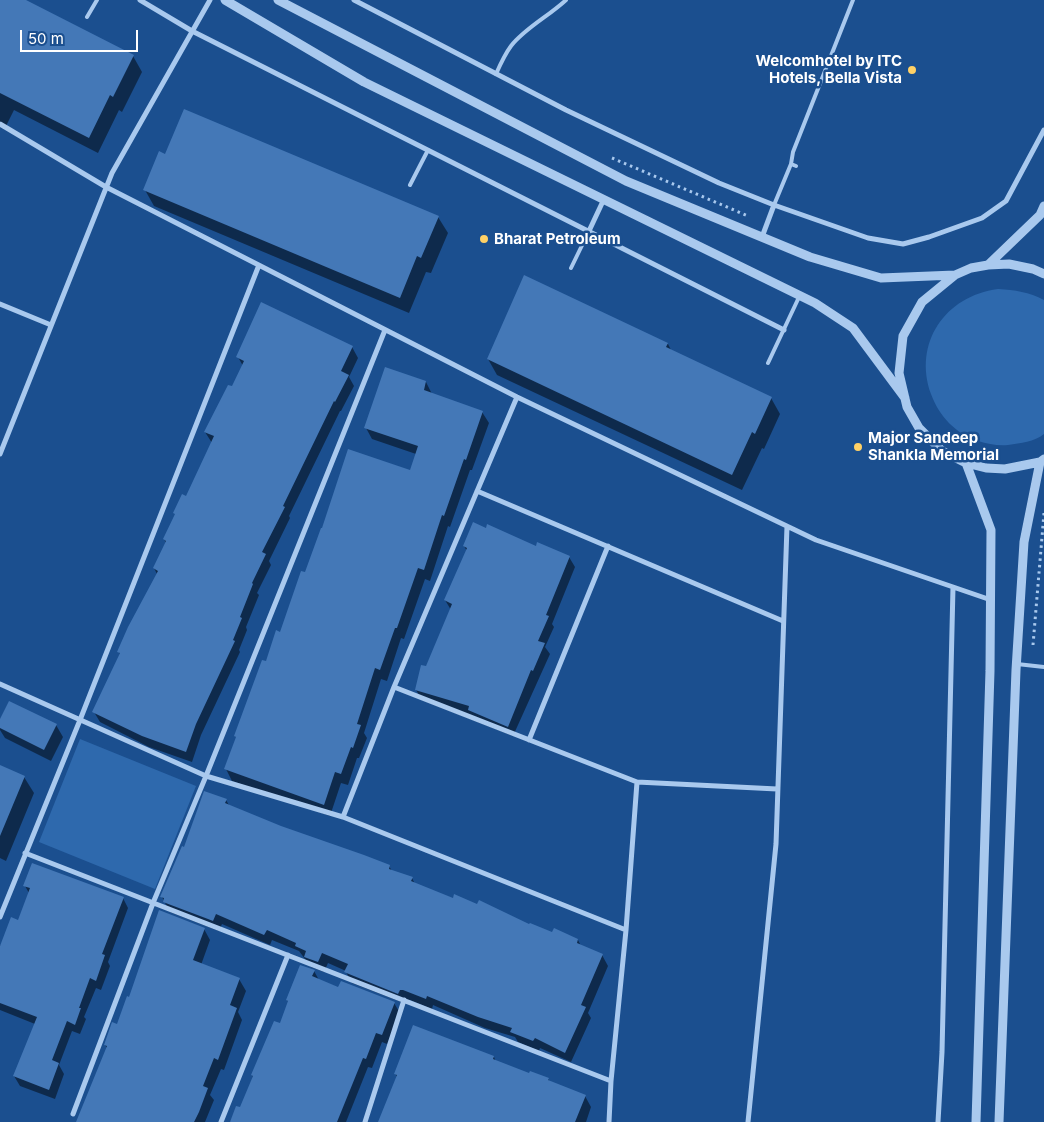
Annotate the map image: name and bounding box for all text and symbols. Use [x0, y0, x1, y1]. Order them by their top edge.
scale bar [22, 20, 140, 52]
text: 50 m [28, 29, 64, 48]
place label: Welcomhotel by ITC Hotels, Bella Vista [755, 52, 902, 87]
marker: Welcomhotel by ITC Hotels, Bella Vista [906, 64, 918, 76]
place label: Bharat Petroleum [494, 230, 621, 248]
marker: Bharat Petroleum [478, 233, 490, 245]
place label: Major Sandeep Shankla Memorial [868, 429, 999, 464]
marker: Major Sandeep Shankla Memorial [852, 441, 864, 453]

